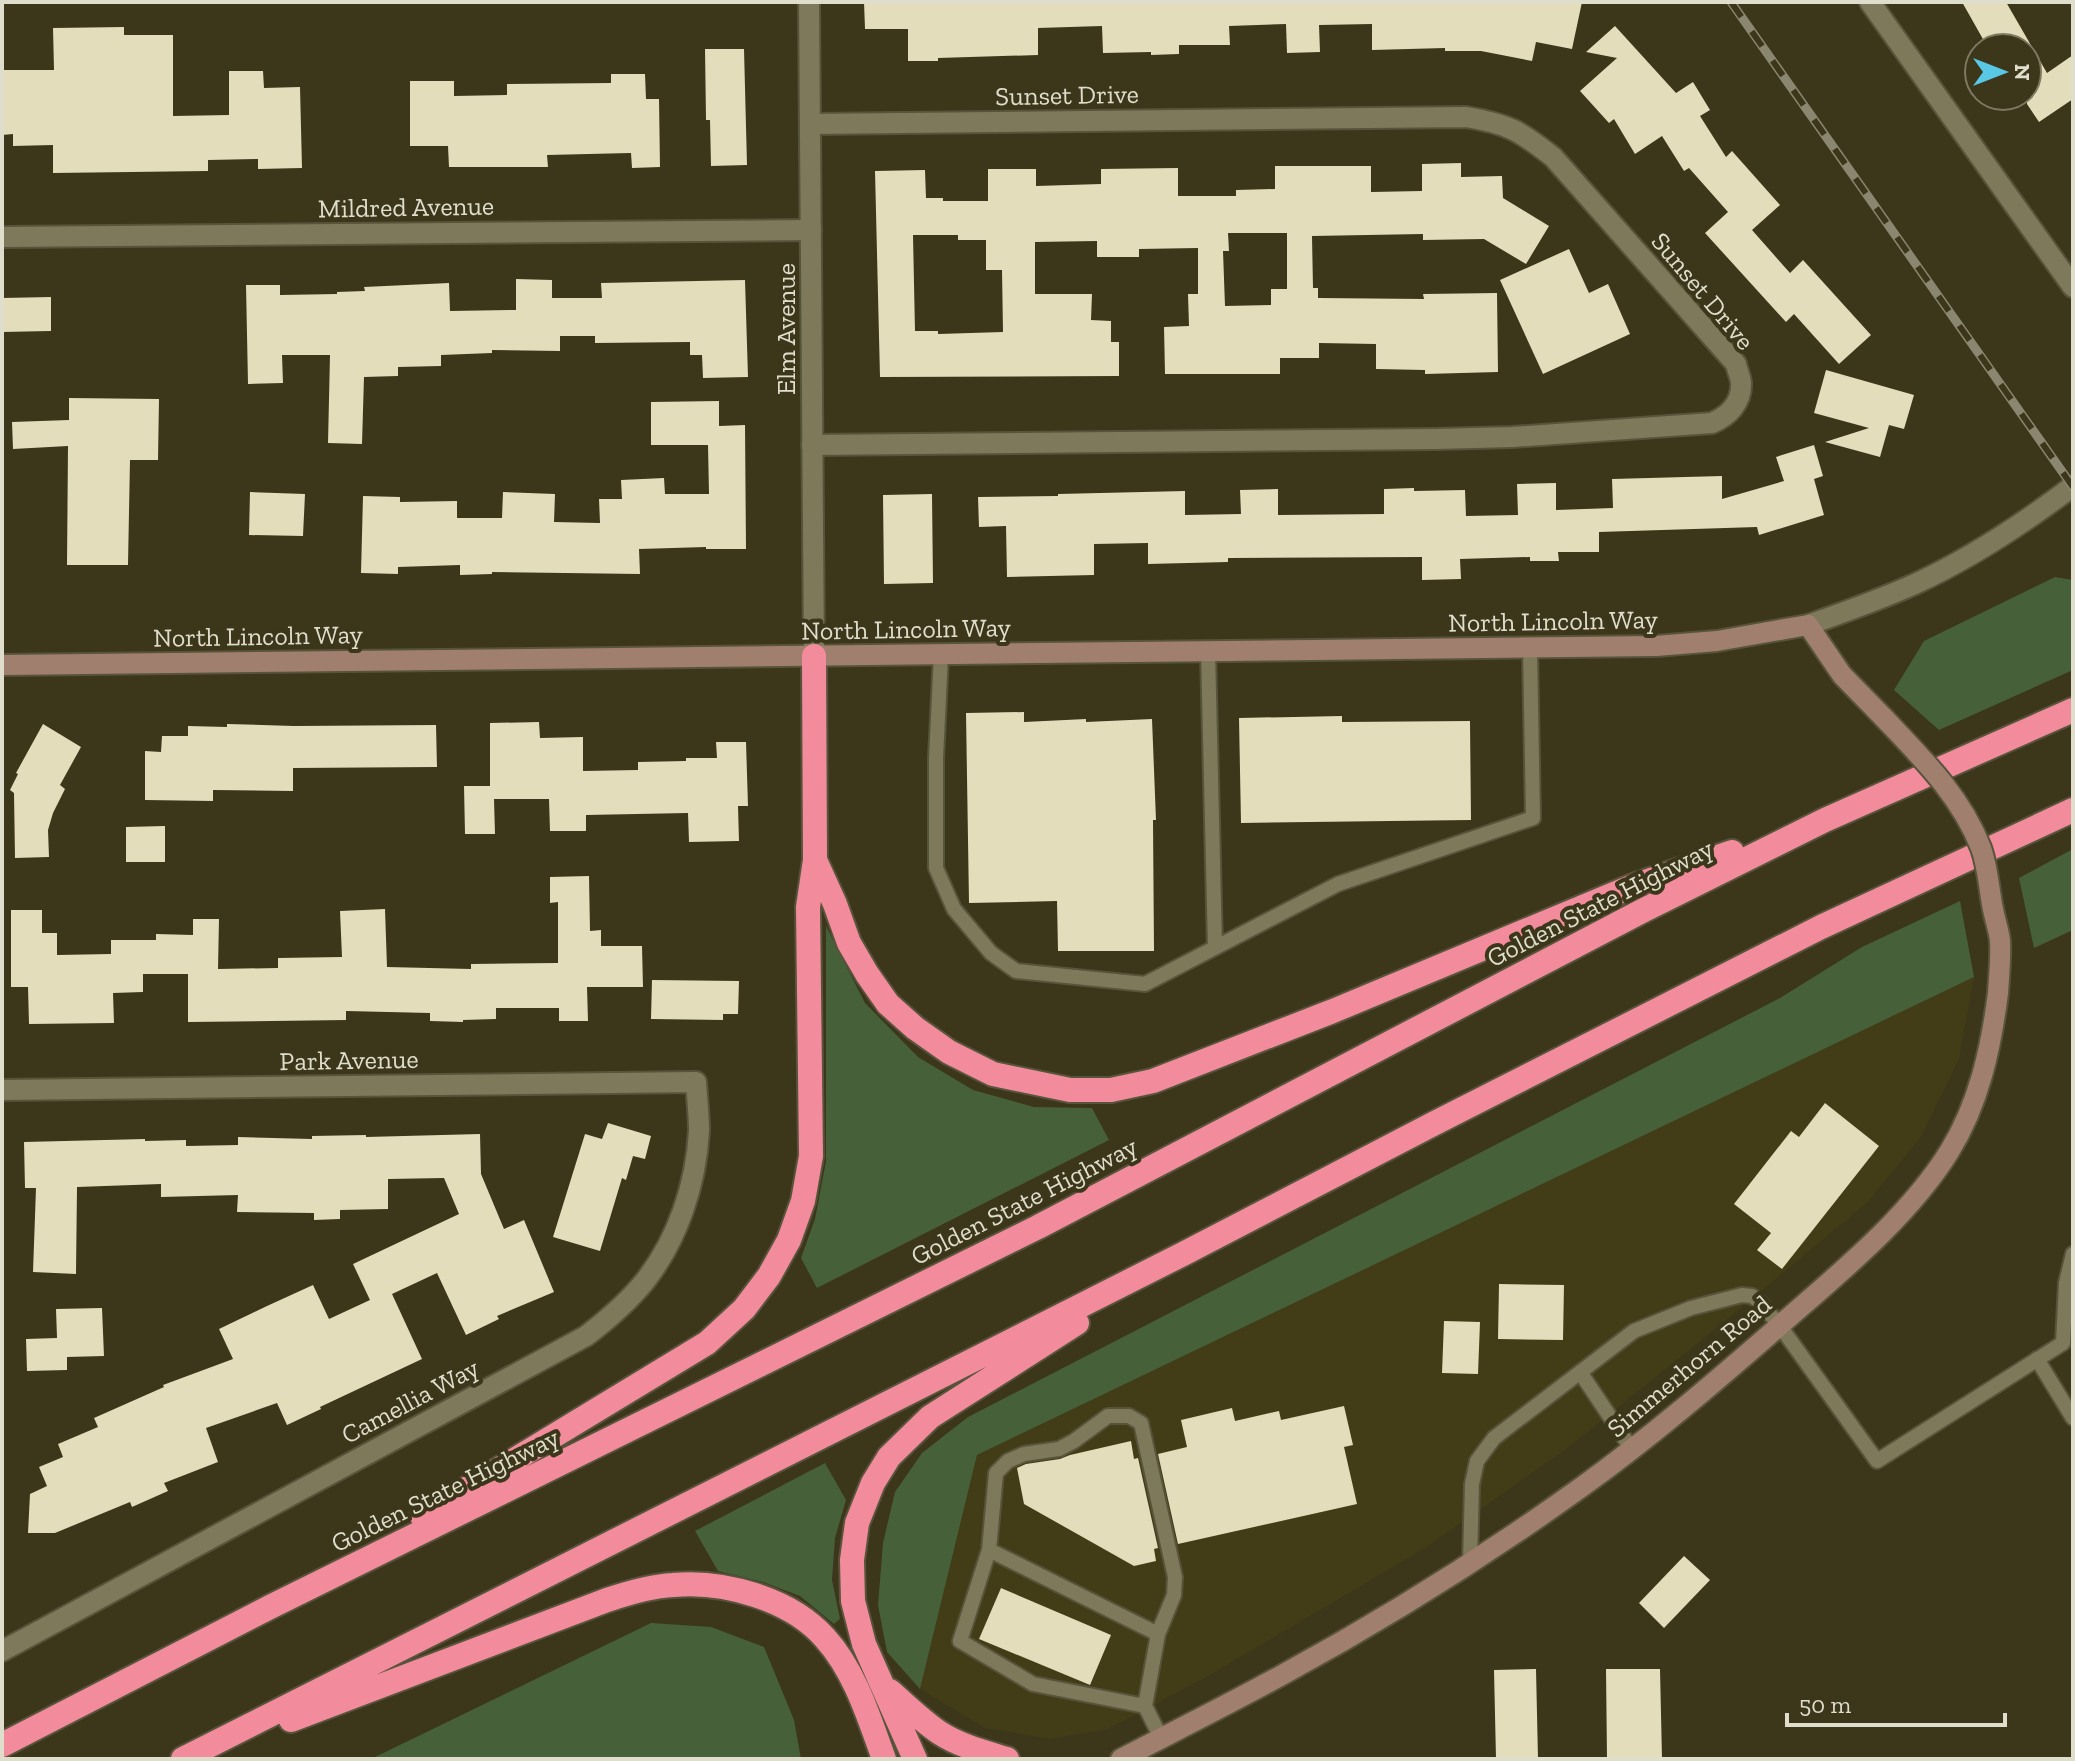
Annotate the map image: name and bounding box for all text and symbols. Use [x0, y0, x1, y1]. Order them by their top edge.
north arrow [1963, 32, 2043, 112]
text: N [2009, 64, 2036, 81]
street label: Sunset Drive [995, 78, 1139, 112]
street label: Mildred Avenue [318, 189, 494, 225]
street label: Sunset Drive [1645, 226, 1761, 356]
street label: Elm Avenue [770, 263, 802, 395]
street label: North Lincoln Way [1448, 603, 1659, 639]
street label: North Lincoln Way [801, 611, 1012, 647]
street label: North Lincoln Way [153, 618, 364, 654]
street label: Golden State Highway [1481, 832, 1719, 974]
street label: Park Avenue [279, 1043, 419, 1077]
street label: Golden State Highway [905, 1130, 1143, 1272]
street label: Simmerhorn Road [1600, 1288, 1778, 1444]
street label: Camellia Way [336, 1351, 485, 1451]
street label: Golden State Highway [326, 1421, 565, 1559]
scale bar [1787, 1677, 2005, 1727]
text: 50 m [1799, 1690, 1852, 1719]

